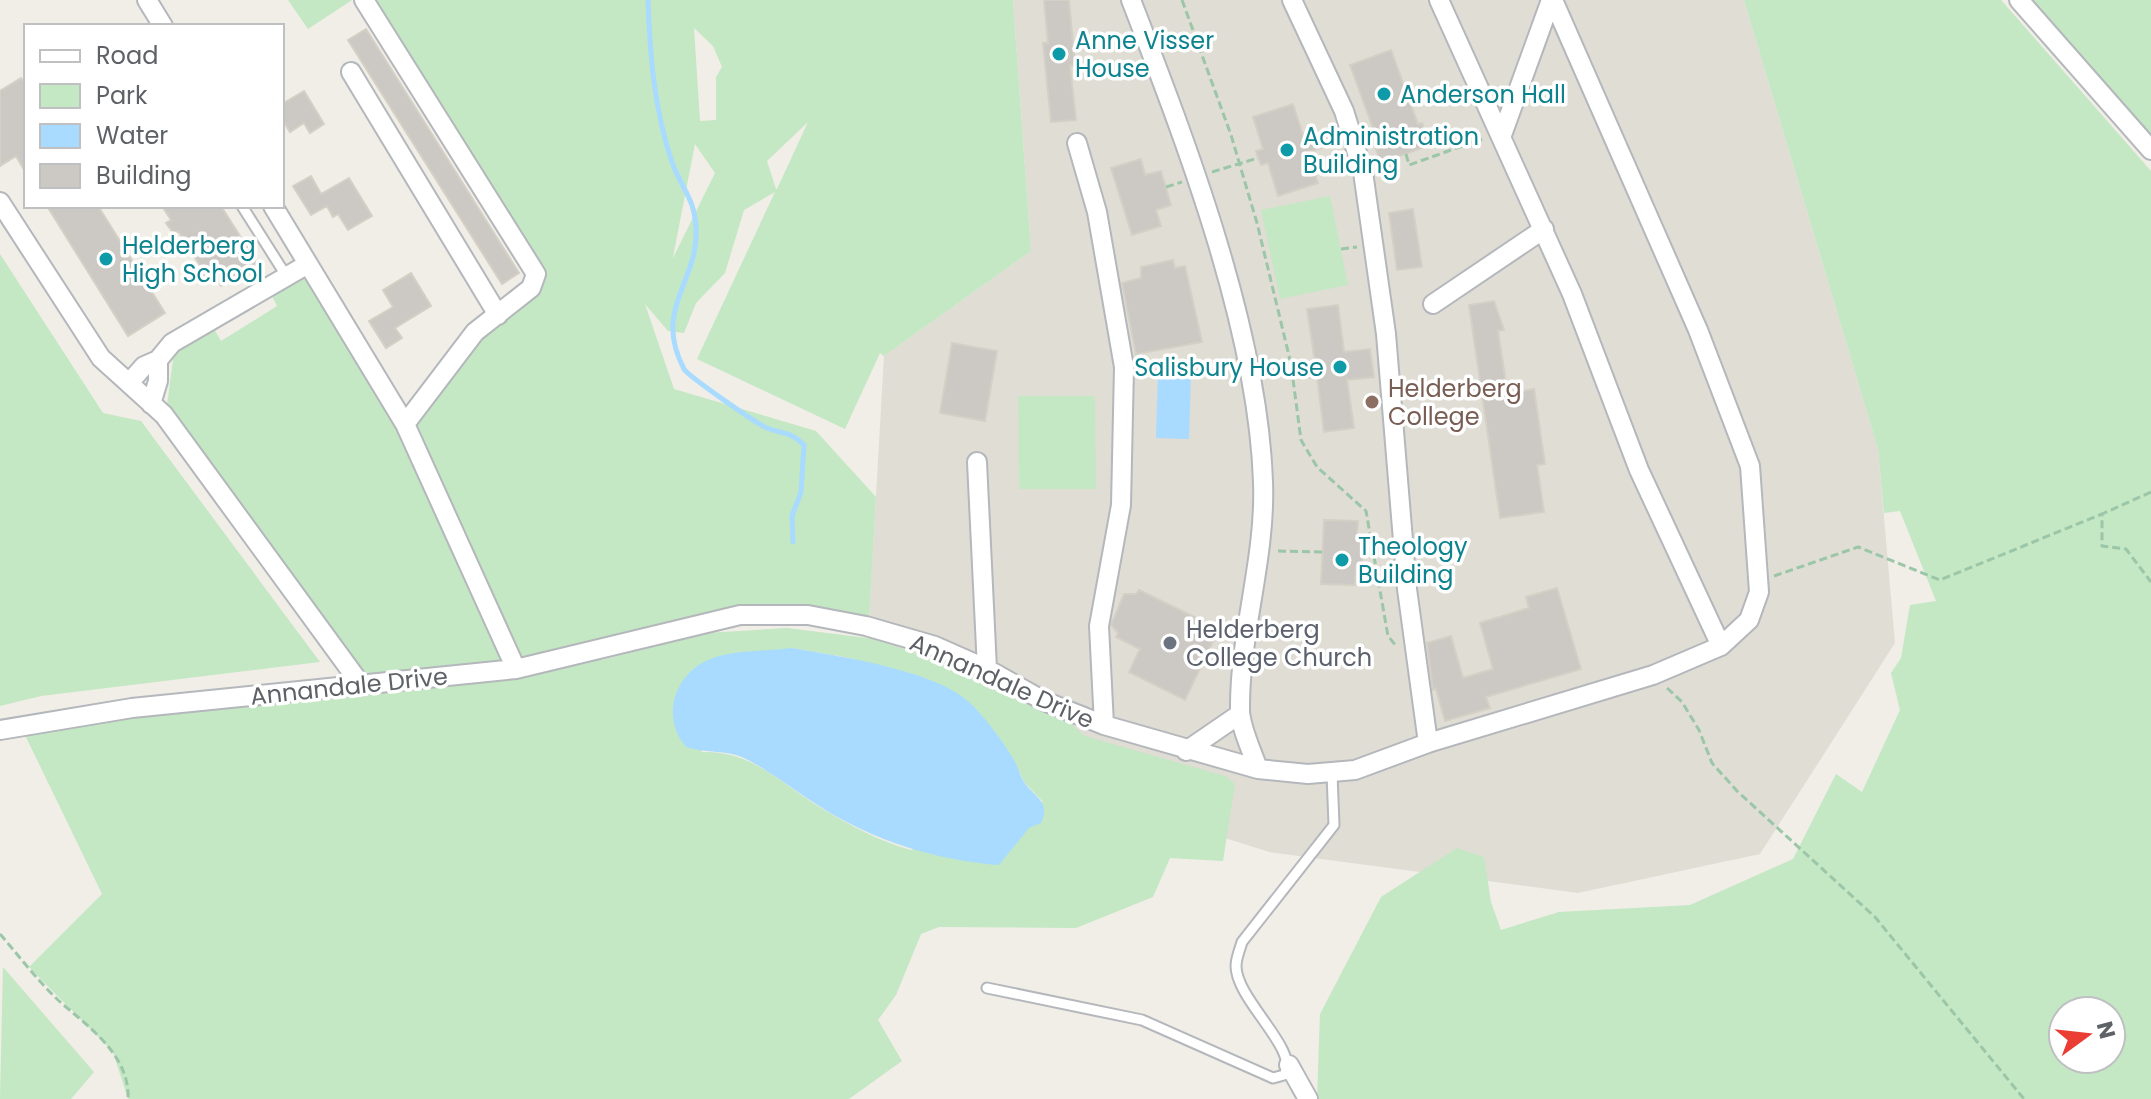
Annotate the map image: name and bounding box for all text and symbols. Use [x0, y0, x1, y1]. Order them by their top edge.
legend [24, 24, 284, 208]
place label: Anne Visser House [1075, 24, 1214, 85]
text: Road [96, 39, 158, 72]
marker: Anne Visser House [1050, 45, 1068, 63]
place label: Anderson Hall [1400, 78, 1566, 111]
text: Park [96, 79, 148, 112]
marker: Anderson Hall [1375, 85, 1393, 103]
text: Water [96, 119, 168, 152]
place label: Administration Building [1303, 120, 1479, 181]
marker: Administration Building [1278, 141, 1296, 159]
text: Building [96, 159, 192, 192]
place label: Helderberg High School [122, 229, 263, 290]
marker: Helderberg High School [97, 250, 115, 268]
place label: Salisbury House [1134, 351, 1324, 384]
marker: Salisbury House [1331, 358, 1349, 376]
place label: Helderberg College [1388, 372, 1522, 433]
marker: Helderberg College [1363, 393, 1381, 411]
place label: Theology Building [1358, 530, 1468, 591]
marker: Theology Building [1333, 551, 1351, 569]
place label: Helderberg College Church [1186, 613, 1372, 674]
street label: Annandale Drive [905, 626, 1099, 736]
marker: Helderberg College Church [1161, 634, 1179, 652]
street label: Annandale Drive [249, 659, 449, 713]
north arrow [2047, 995, 2127, 1075]
text: N [2089, 1018, 2123, 1042]

